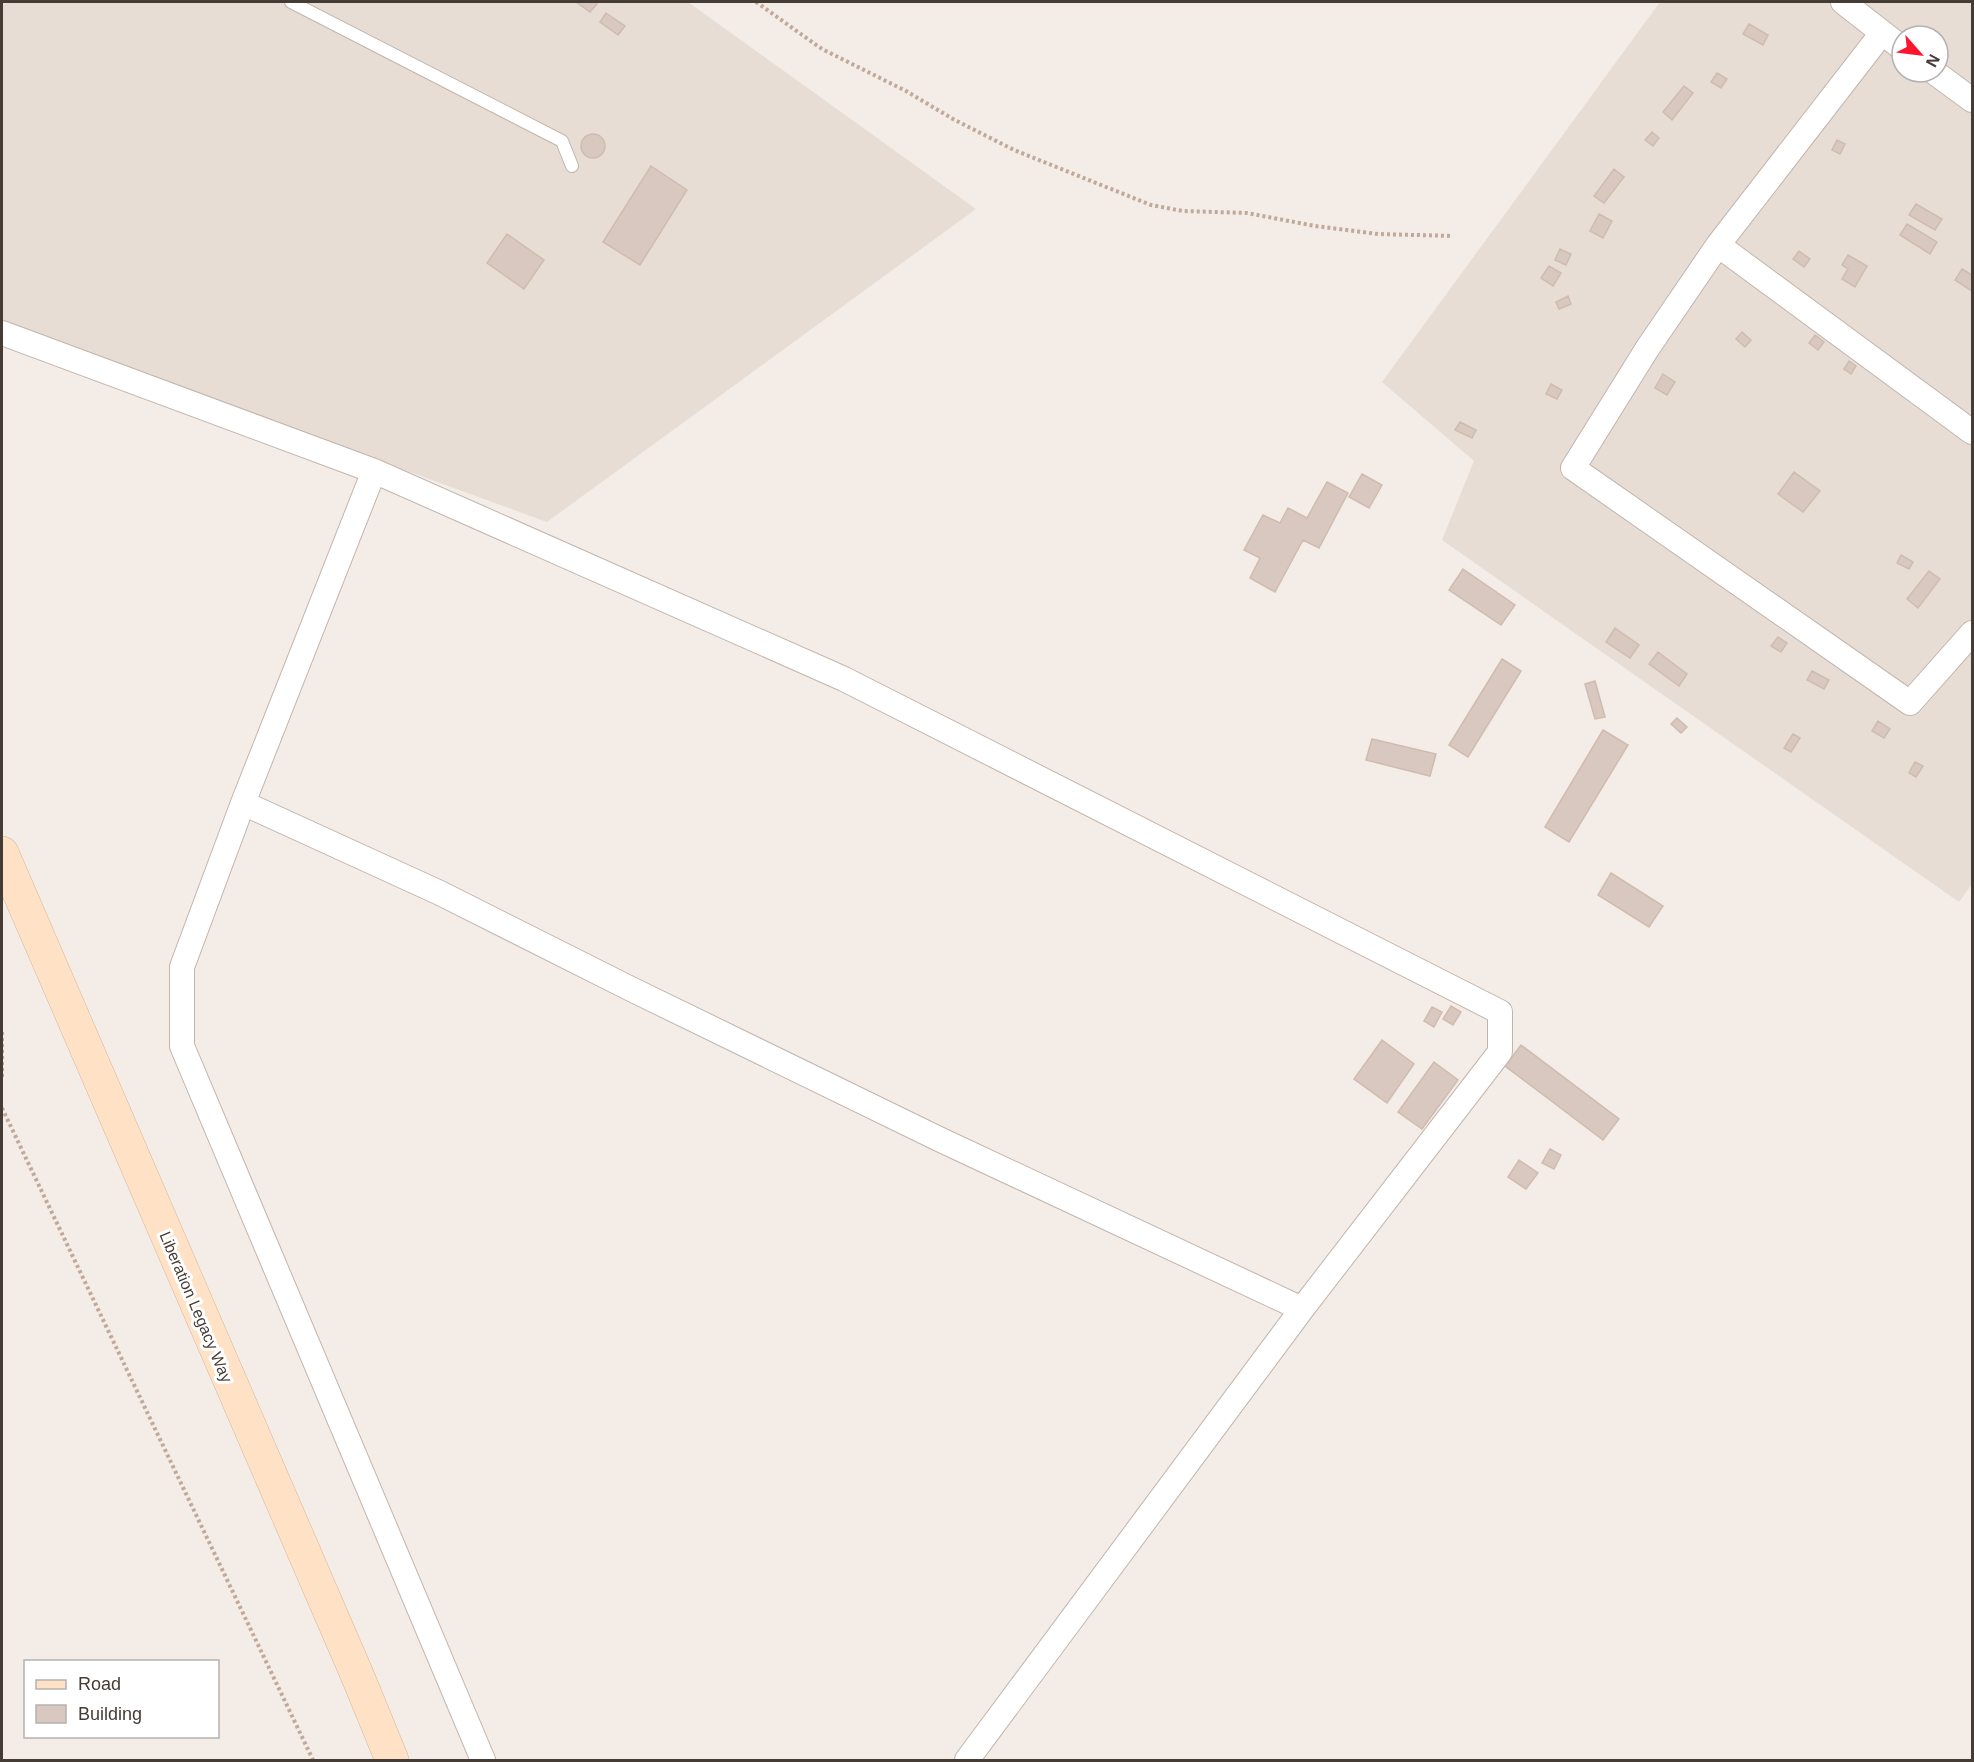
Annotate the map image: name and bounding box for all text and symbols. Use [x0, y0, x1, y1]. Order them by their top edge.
north arrow [1890, 24, 1950, 84]
text: N [1923, 52, 1943, 70]
street label: Liberation Legacy Way [156, 1229, 236, 1385]
legend [24, 1660, 219, 1738]
text: Road [78, 1674, 121, 1694]
text: Building [78, 1704, 142, 1724]

